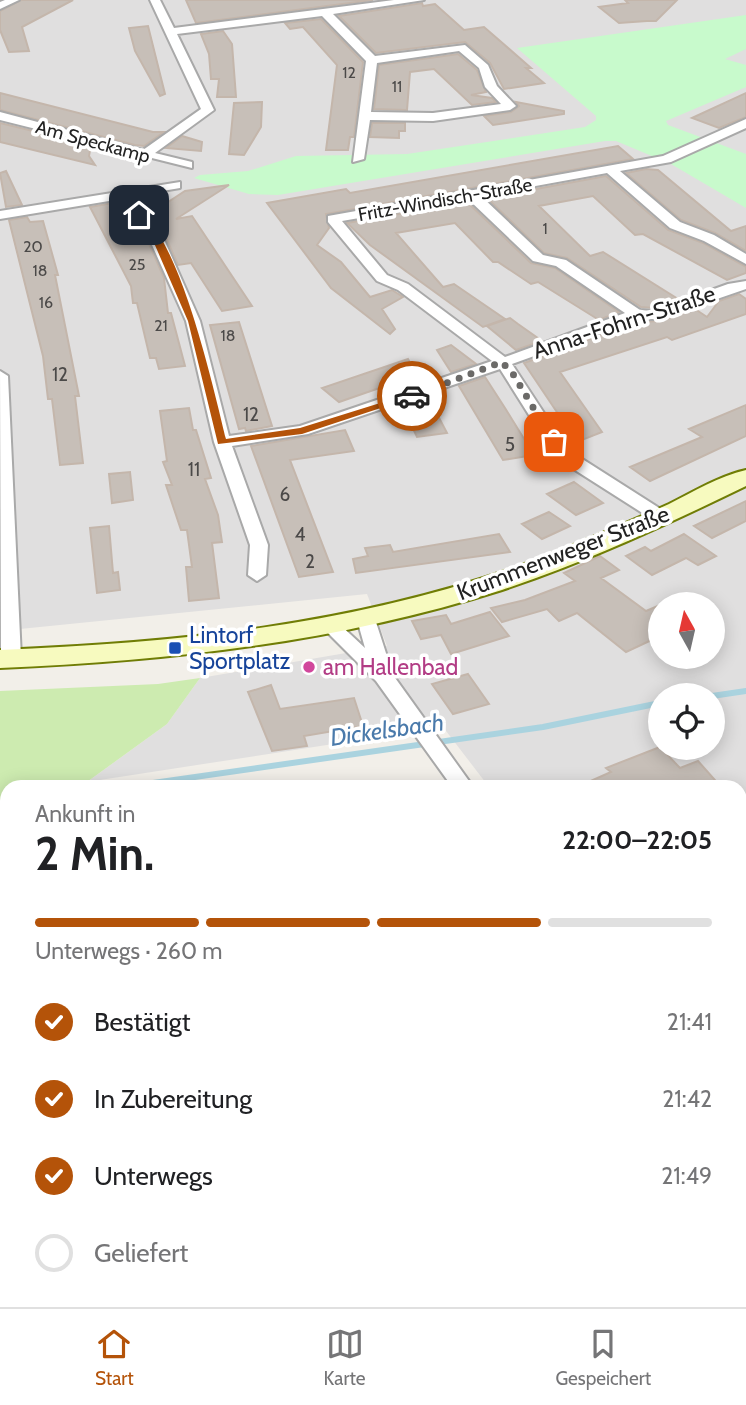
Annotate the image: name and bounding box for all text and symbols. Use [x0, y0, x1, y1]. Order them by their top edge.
house number: 12 [342, 63, 356, 82]
house number: 11 [392, 77, 402, 96]
street label: Am Speckamp [33, 115, 153, 168]
street label: Fritz-Windisch-Straße [356, 173, 534, 226]
pin [109, 185, 169, 245]
icon: home [120, 196, 158, 234]
house number: 1 [542, 219, 548, 238]
house number: 20 [23, 237, 43, 256]
house number: 25 [128, 255, 146, 274]
house number: 18 [33, 261, 47, 280]
street label: Anna-Fohrn-Straße [529, 279, 719, 365]
house number: 16 [39, 293, 53, 312]
house number: 21 [154, 316, 168, 335]
house number: 18 [221, 326, 235, 345]
courier [377, 361, 447, 431]
house number: 12 [52, 363, 68, 386]
icon: car [393, 377, 431, 415]
house number: 12 [243, 403, 259, 426]
pin [524, 412, 584, 472]
icon: bag [535, 423, 573, 461]
house number: 5 [505, 433, 515, 456]
house number: 11 [188, 458, 200, 481]
house number: 6 [280, 483, 290, 506]
street label: Krummenweger Straße [453, 500, 673, 606]
house number: 4 [295, 523, 306, 546]
house number: 2 [305, 550, 315, 573]
north arrow [648, 592, 724, 668]
map controls [648, 592, 725, 760]
place label: Lintorf Sportplatz [189, 621, 291, 675]
marker: Lintorf Sportplatz [167, 640, 183, 656]
place label: am Hallenbad [323, 653, 458, 681]
marker: am Hallenbad [301, 659, 317, 675]
button: locate [648, 683, 725, 760]
water label: Dickelsbach [328, 707, 446, 752]
text: Ankunft in [35, 800, 135, 828]
text: 22:00–22:05 [562, 824, 712, 856]
text: 2 Min. [35, 826, 154, 882]
text: Unterwegs · 260 m [35, 937, 222, 965]
icon: check [35, 1003, 73, 1041]
text: Bestätigt [94, 1006, 191, 1038]
text: 21:41 [667, 1008, 712, 1036]
icon: check [35, 1080, 73, 1118]
text: In Zubereitung [94, 1083, 252, 1115]
text: 21:42 [662, 1085, 712, 1113]
icon: check [35, 1157, 73, 1195]
text: Unterwegs [94, 1160, 213, 1192]
text: 21:49 [661, 1162, 712, 1190]
text: Geliefert [94, 1237, 188, 1269]
tab: Start [95, 1325, 134, 1390]
tab: Karte [324, 1325, 366, 1390]
tab: Gespeichert [555, 1325, 651, 1390]

